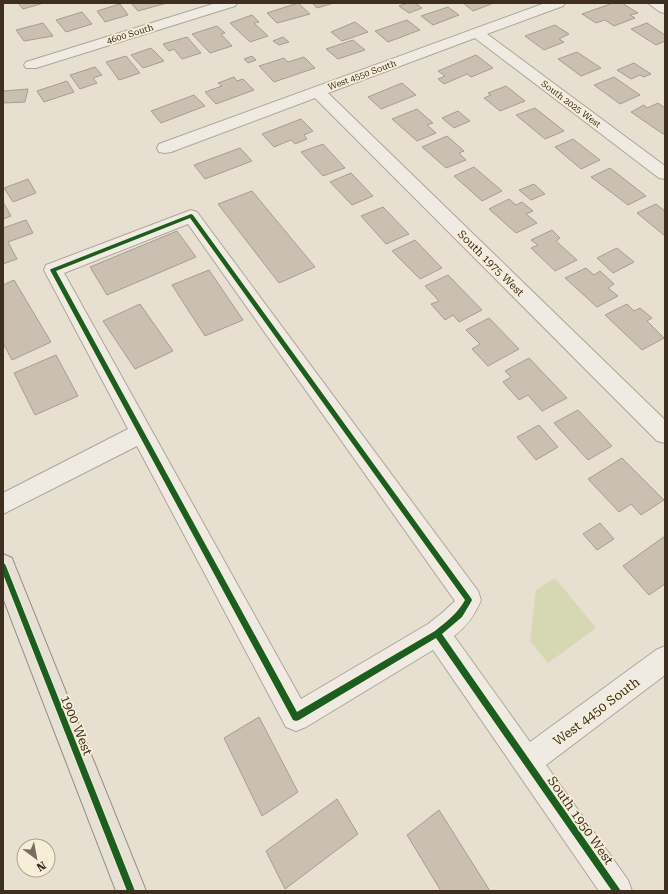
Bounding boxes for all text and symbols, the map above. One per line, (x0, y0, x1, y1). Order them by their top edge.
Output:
street label: 4600 South (105, 22, 155, 46)
street label: West 4550 South (326, 58, 398, 92)
street label: South 2025 West (539, 78, 603, 130)
street label: South 1975 West (455, 228, 526, 299)
street label: West 4450 South (550, 674, 643, 749)
street label: 1900 West (58, 693, 95, 757)
street label: South 1950 West (545, 773, 617, 867)
north arrow (16, 838, 56, 878)
text: N (34, 858, 48, 874)

